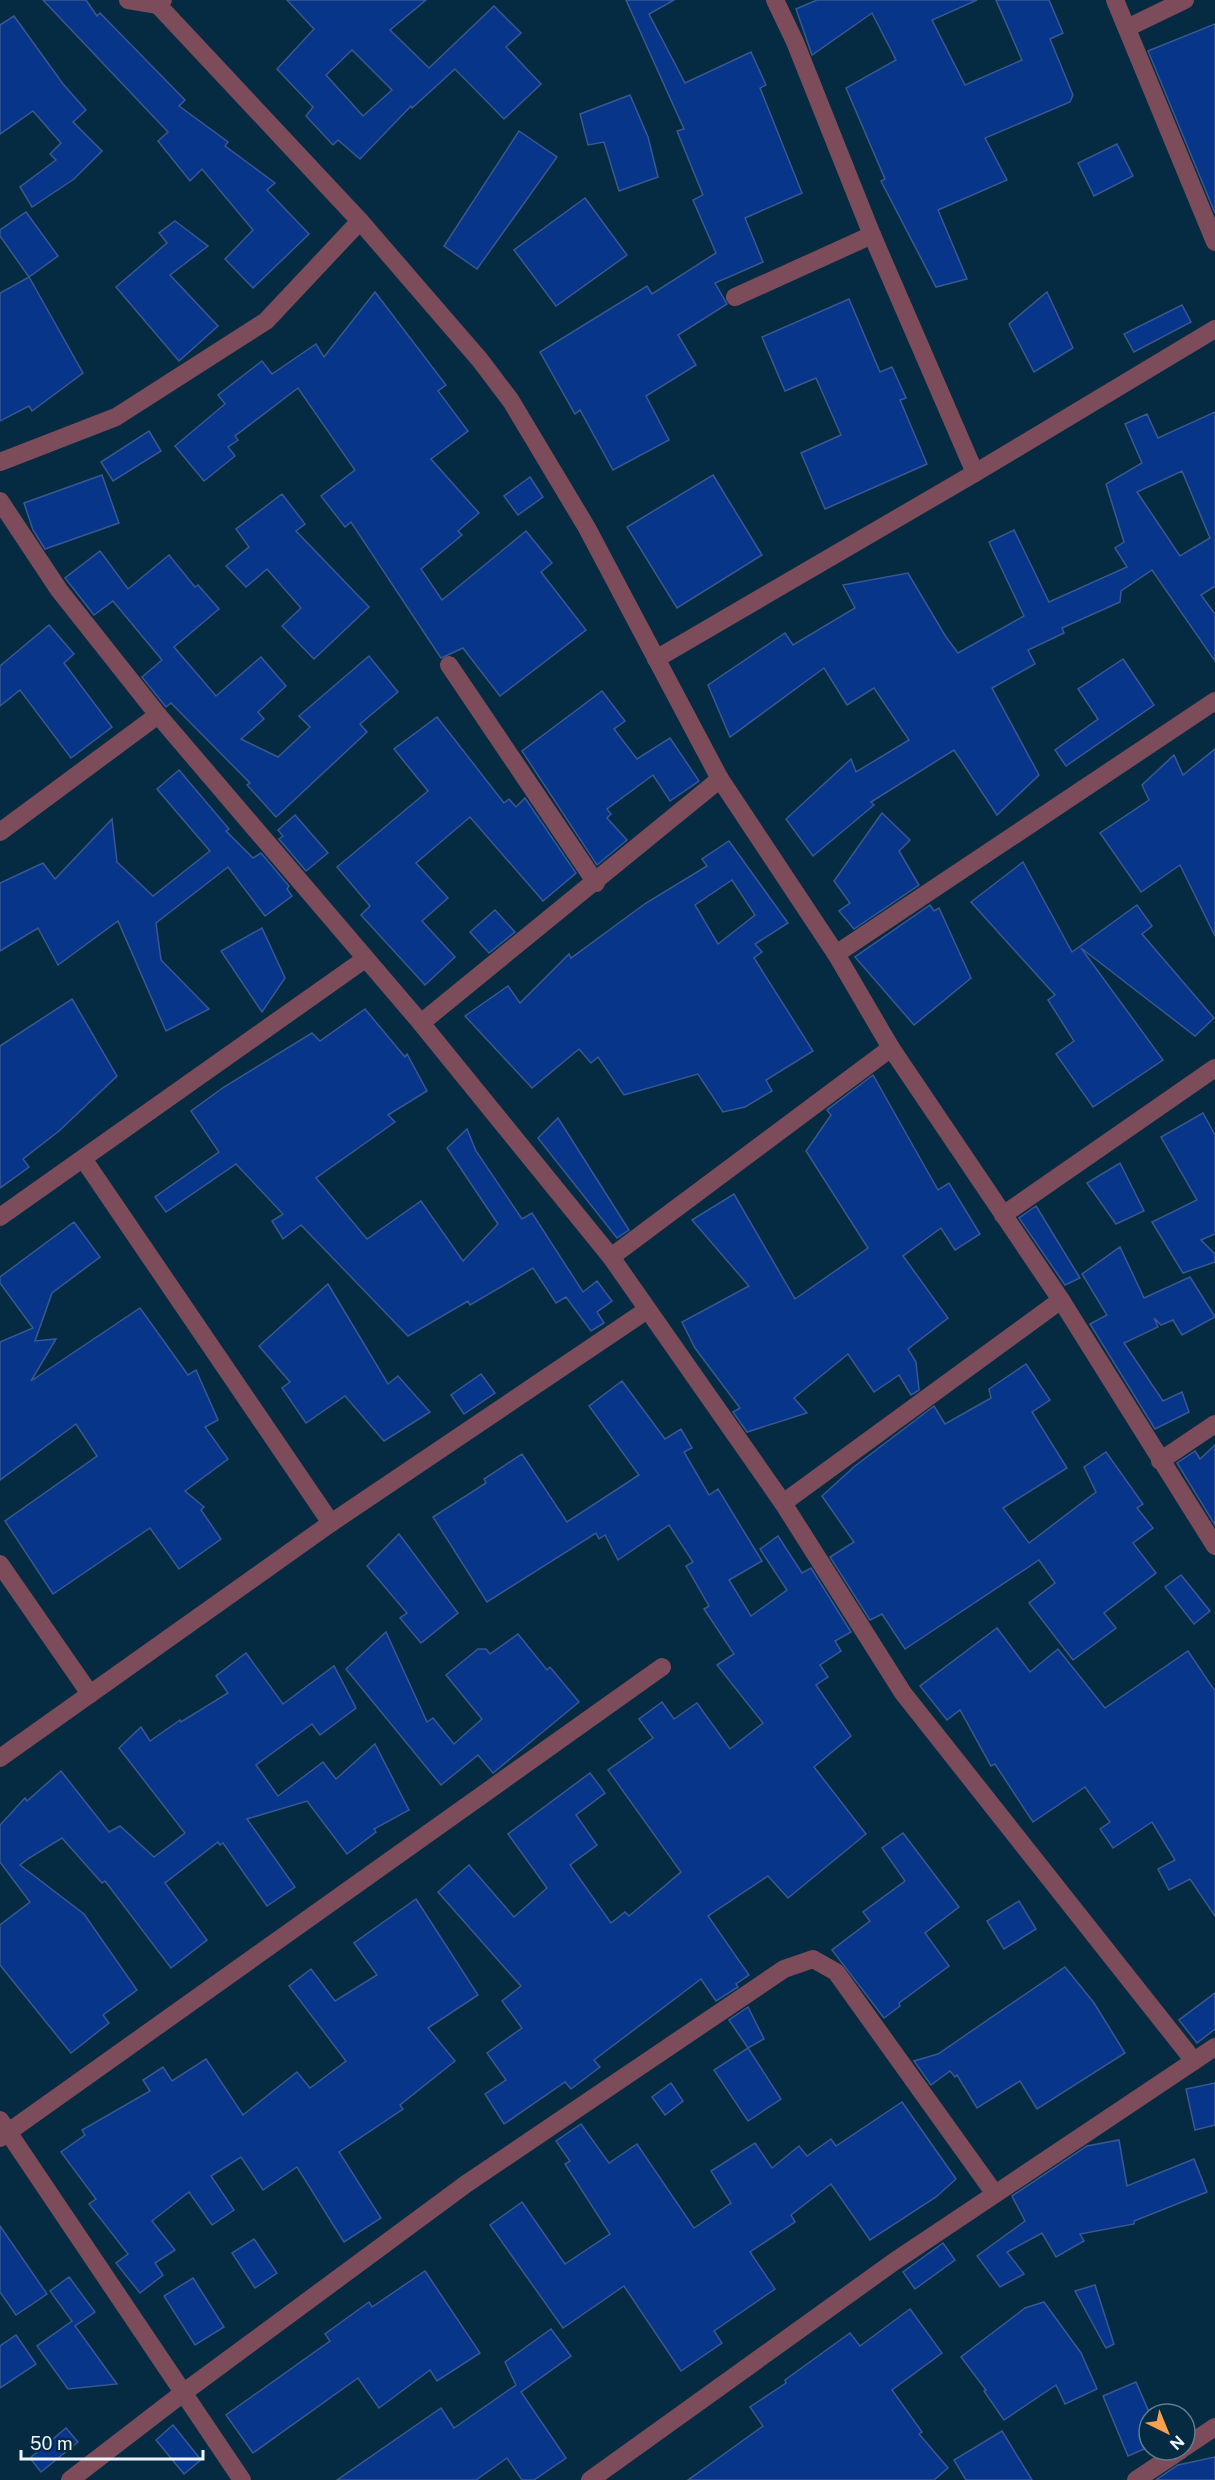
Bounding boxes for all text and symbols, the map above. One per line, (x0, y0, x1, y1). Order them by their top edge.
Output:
north arrow (1137, 2402, 1197, 2462)
scale bar (21, 2423, 202, 2461)
text: N (1166, 2431, 1188, 2454)
text: 50 m (30, 2433, 73, 2454)

